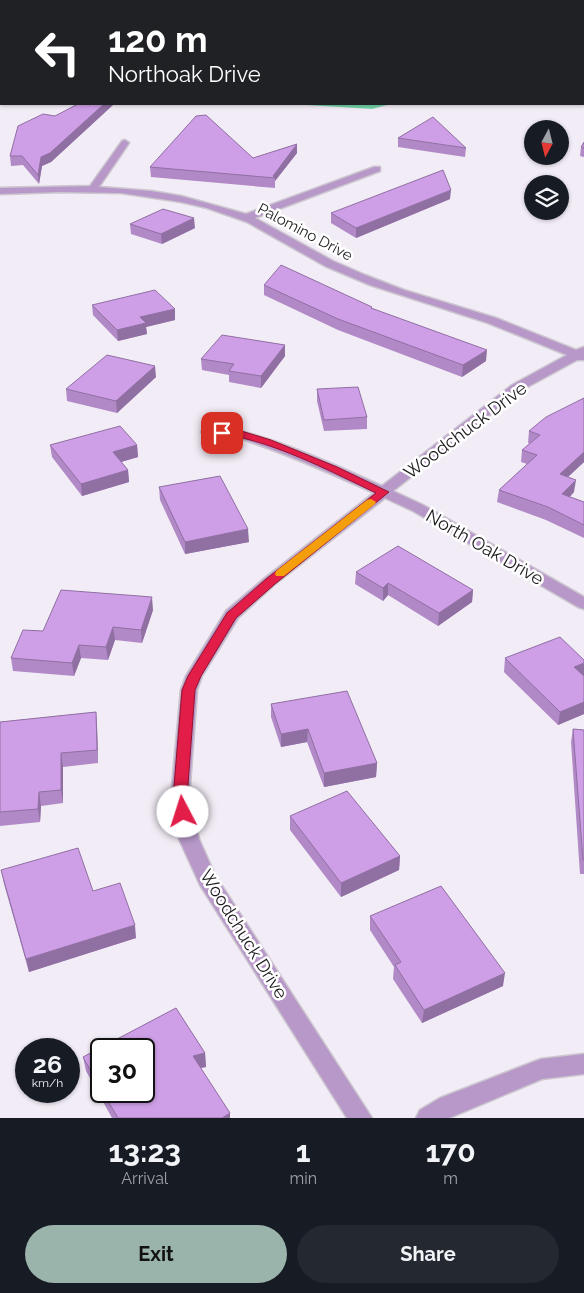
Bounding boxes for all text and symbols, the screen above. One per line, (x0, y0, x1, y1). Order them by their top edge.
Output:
text: 120 m (108, 19, 208, 60)
icon: left (25, 20, 90, 85)
text: Northoak Drive (108, 61, 261, 87)
north arrow (524, 120, 569, 165)
map controls (524, 120, 569, 220)
button: layers (524, 175, 569, 220)
street label: Palomino Drive (255, 199, 356, 265)
street label: Woodchuck Drive (399, 377, 531, 483)
pin (201, 412, 243, 454)
icon: arrive (208, 419, 236, 447)
street label: North Oak Drive (422, 505, 548, 589)
position arrow (156, 785, 208, 837)
street label: Woodchuck Drive (196, 866, 292, 1003)
speed limit sign: 30 (90, 1038, 155, 1103)
text: 26 (33, 1049, 62, 1079)
text: km/h (32, 1076, 63, 1090)
text: 13:23 (108, 1134, 181, 1169)
text: 1 (296, 1134, 311, 1169)
text: 170 (425, 1134, 476, 1169)
text: Arrival (121, 1169, 168, 1188)
text: min (290, 1169, 317, 1188)
text: m (443, 1169, 458, 1188)
button: Exit (25, 1225, 287, 1283)
button: Share (297, 1225, 559, 1283)

